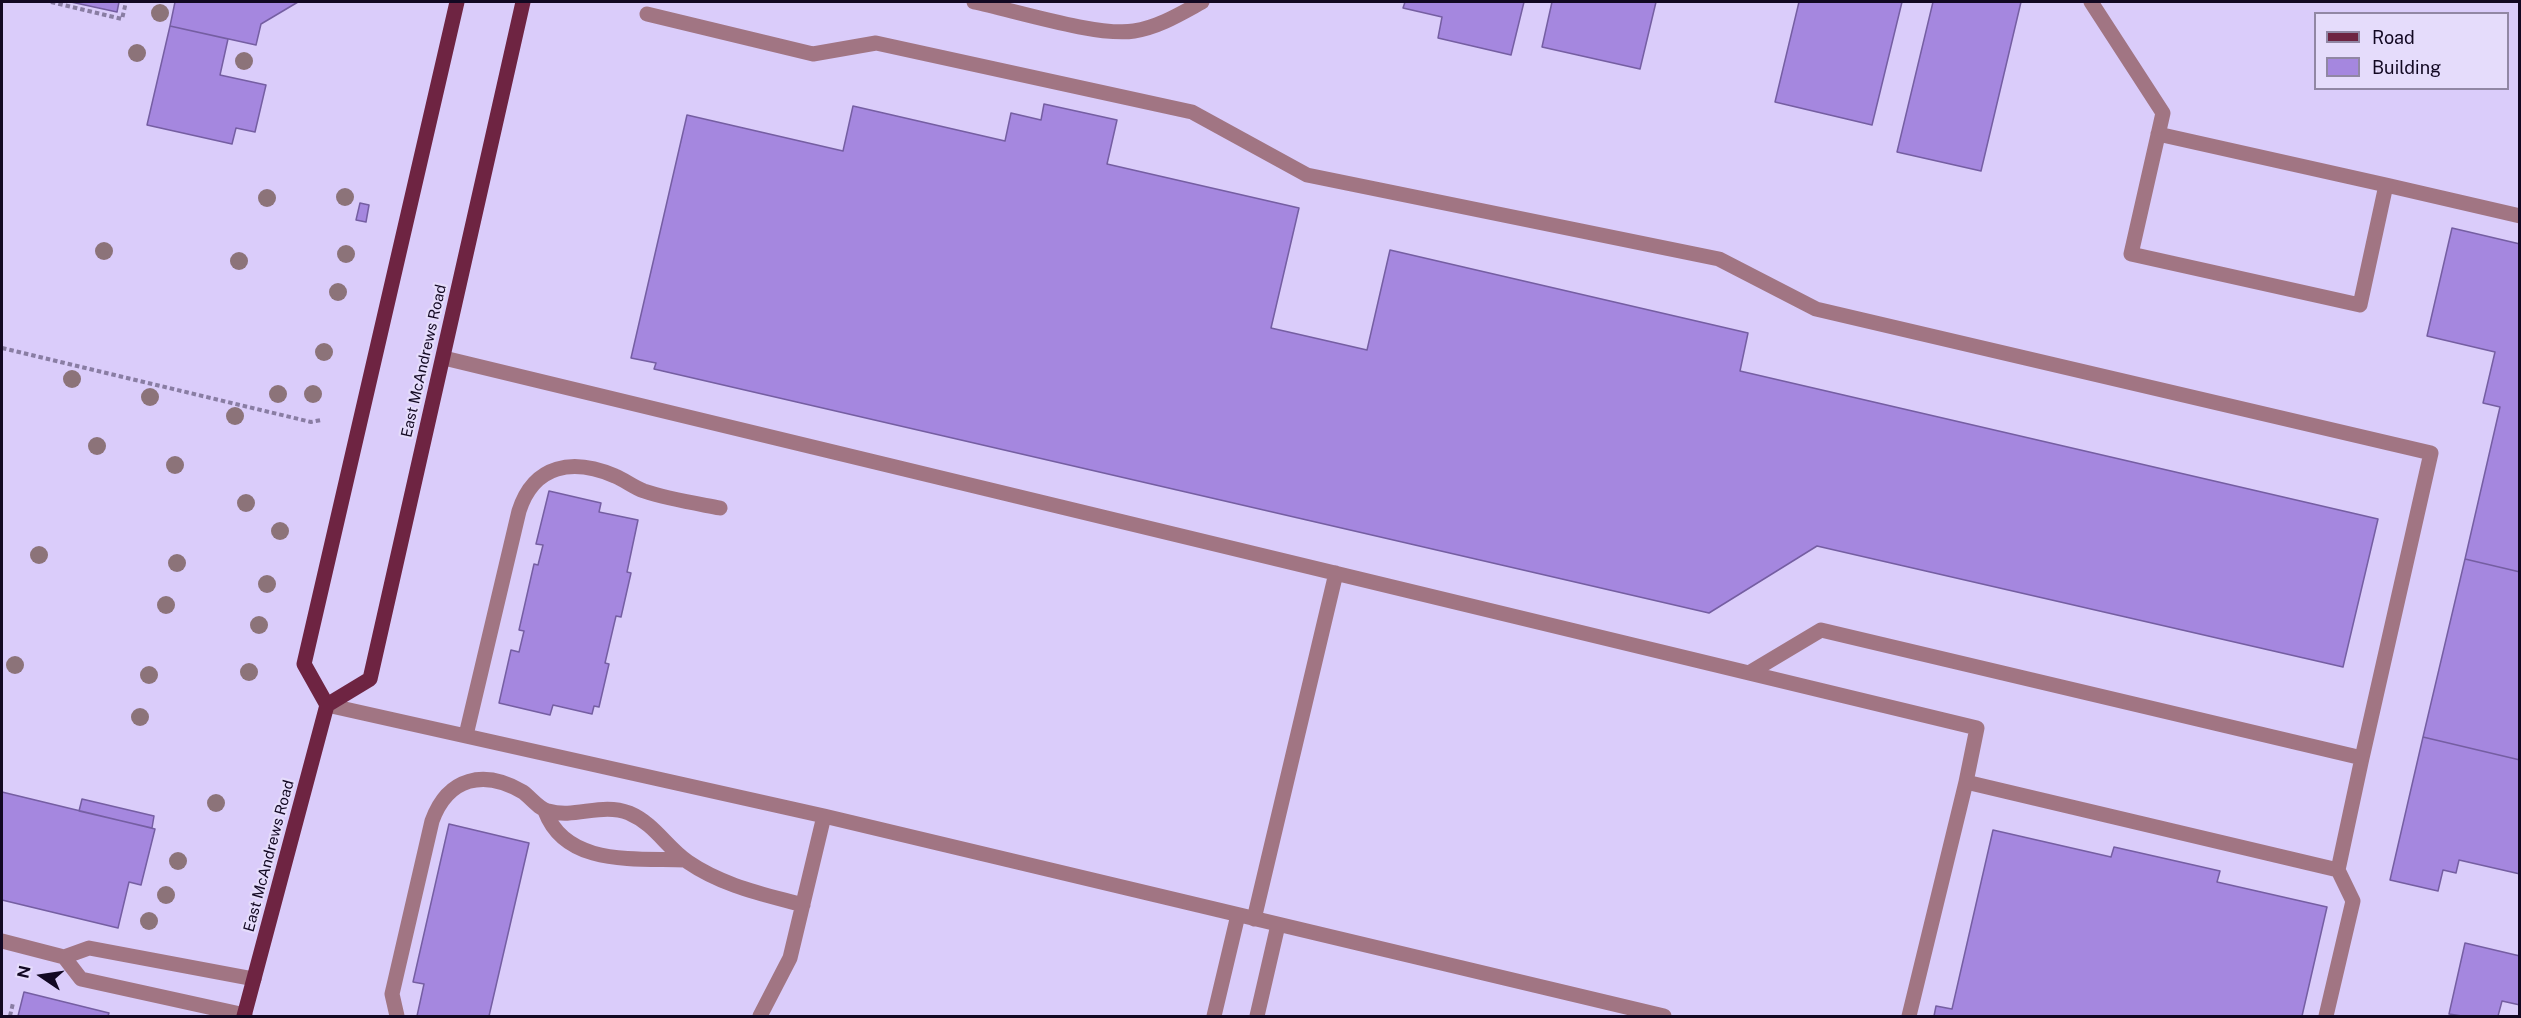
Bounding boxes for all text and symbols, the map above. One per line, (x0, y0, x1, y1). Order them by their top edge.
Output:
legend (2314, 12, 2509, 90)
text: Road (2372, 27, 2415, 48)
text: Building (2372, 57, 2441, 78)
street label: East McAndrews Road (398, 283, 450, 439)
street label: East McAndrews Road (240, 778, 298, 934)
north arrow (12, 946, 72, 1006)
text: N (13, 964, 35, 980)

